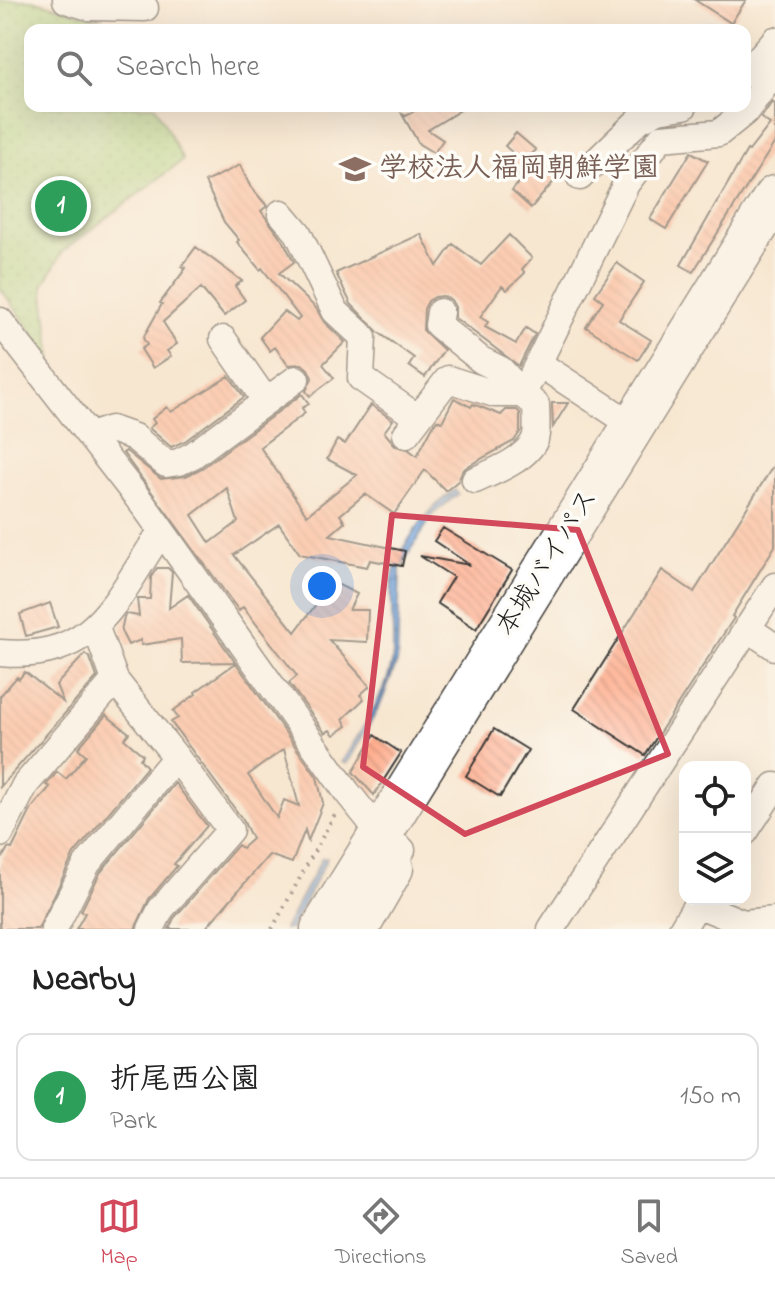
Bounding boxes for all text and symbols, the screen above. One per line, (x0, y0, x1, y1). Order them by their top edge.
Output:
search box (24, 24, 751, 112)
icon: search (52, 46, 96, 90)
text: Search here (116, 46, 260, 90)
place label: 学校法人福岡朝鮮学園 (379, 149, 659, 190)
school or university icon: 学校法人福岡朝鮮学園 (338, 152, 372, 186)
pin: 1 (35, 176, 87, 236)
street label: 本城バイパス (486, 481, 610, 645)
your location (302, 566, 342, 606)
map controls (679, 761, 751, 905)
button: locate (679, 761, 751, 833)
button: layers (679, 833, 751, 905)
text: Nearby (32, 956, 136, 1006)
text: 折尾西公園 (110, 1059, 260, 1103)
text: 1 (56, 1078, 64, 1116)
text: 150 m (680, 1078, 741, 1116)
text: Park (110, 1103, 157, 1141)
tab: Map (97, 1194, 141, 1274)
tab: Directions (335, 1194, 426, 1274)
tab: Saved (621, 1194, 678, 1274)

